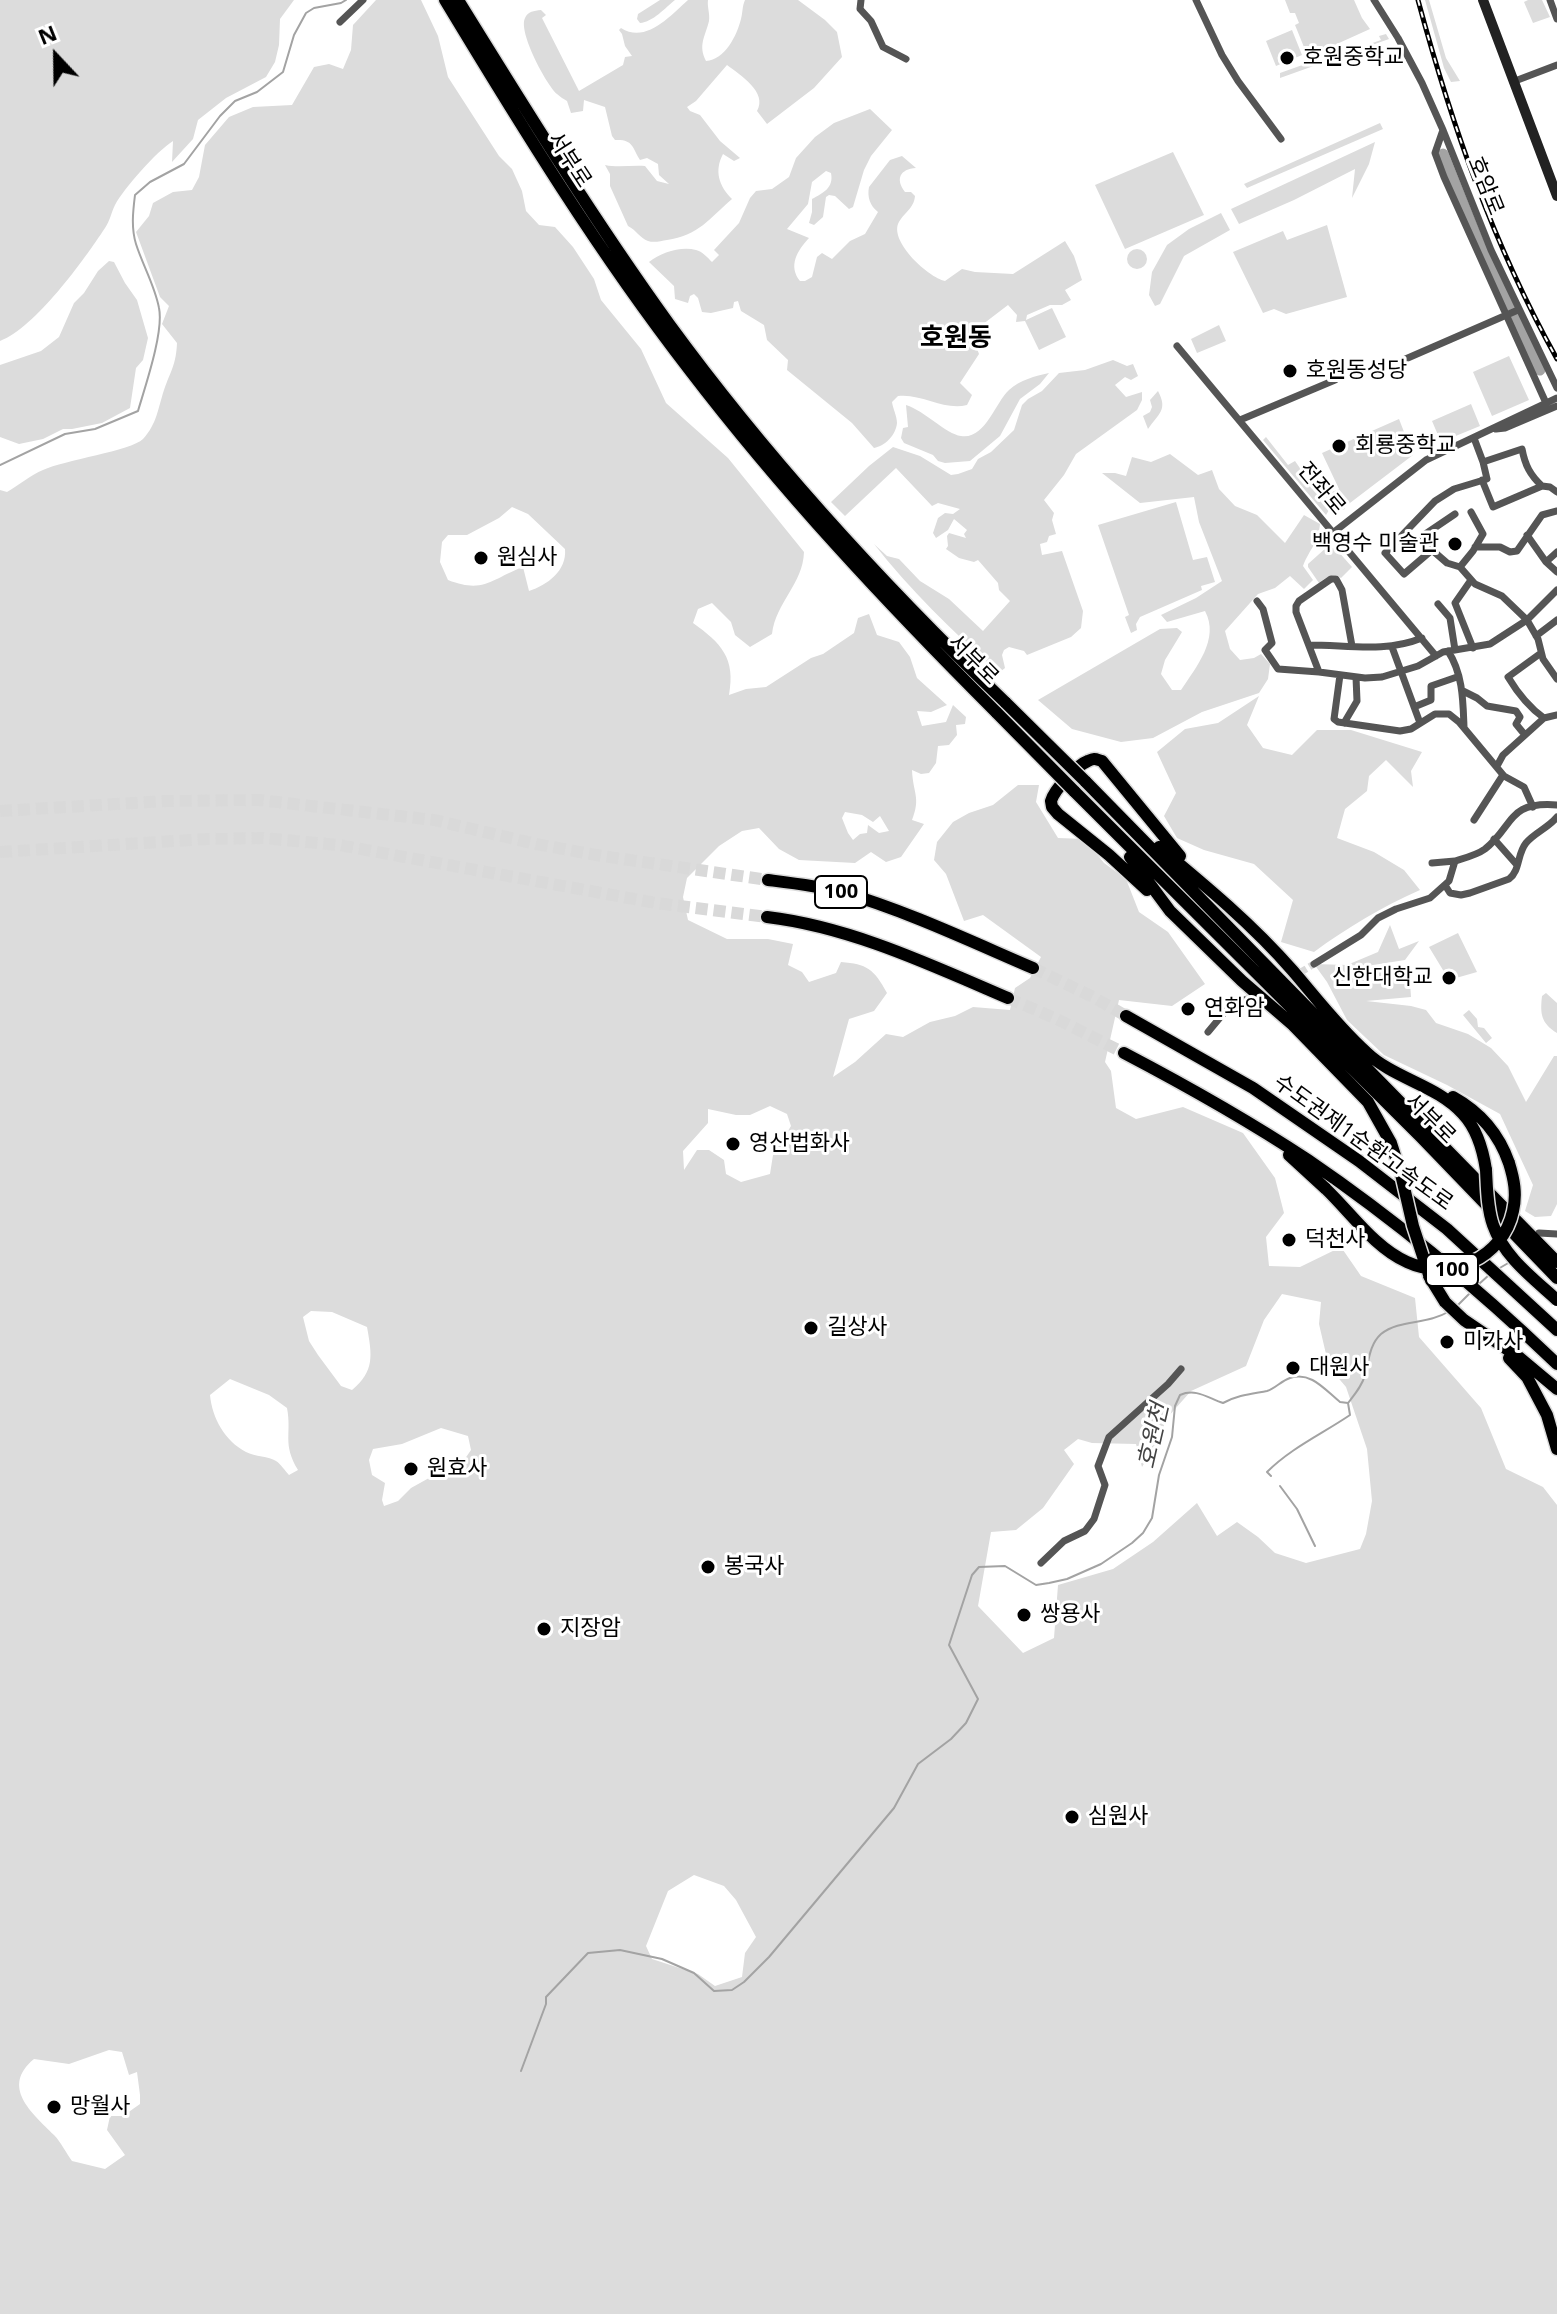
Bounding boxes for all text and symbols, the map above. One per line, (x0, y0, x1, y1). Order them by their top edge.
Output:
north arrow (16, 16, 96, 96)
text: N (33, 16, 61, 51)
place label: 호원중학교 (1303, 45, 1404, 71)
marker: 호원중학교 (1278, 49, 1296, 67)
street label: 서부로 (541, 127, 597, 193)
street label: 호암로 (1461, 153, 1509, 219)
district label: 호원동 (920, 323, 992, 355)
place label: 호원동성당 (1306, 358, 1407, 384)
marker: 호원동성당 (1281, 362, 1299, 380)
place label: 회룡중학교 (1355, 433, 1456, 459)
marker: 회룡중학교 (1330, 437, 1348, 455)
street label: 전좌로 (1291, 457, 1351, 521)
place label: 백영수 미술관 (1312, 531, 1439, 557)
marker: 백영수 미술관 (1446, 535, 1464, 553)
place label: 원심사 (497, 545, 558, 571)
marker: 원심사 (472, 549, 490, 567)
street label: 서부로 (942, 629, 1004, 691)
road number: 100 (815, 876, 867, 908)
place label: 신한대학교 (1332, 965, 1433, 991)
marker: 신한대학교 (1440, 969, 1458, 987)
place label: 연화암 (1204, 996, 1265, 1022)
marker: 연화암 (1179, 1000, 1197, 1018)
street label: 수도권제1순환고속도로 (1268, 1069, 1458, 1217)
street label: 서부로 (1399, 1088, 1461, 1150)
place label: 영산법화사 (749, 1131, 850, 1157)
marker: 영산법화사 (724, 1135, 742, 1153)
place label: 덕천사 (1305, 1227, 1366, 1253)
marker: 덕천사 (1280, 1231, 1298, 1249)
road number: 100 (1426, 1254, 1478, 1286)
place label: 길상사 (827, 1315, 888, 1341)
marker: 길상사 (802, 1319, 820, 1337)
place label: 미가사 (1463, 1329, 1524, 1355)
marker: 미가사 (1438, 1333, 1456, 1351)
place label: 대원사 (1309, 1355, 1370, 1381)
marker: 대원사 (1284, 1359, 1302, 1377)
water label: 호원천 (1133, 1400, 1175, 1472)
place label: 원효사 (427, 1456, 488, 1482)
marker: 원효사 (402, 1460, 420, 1478)
place label: 봉국사 (724, 1554, 785, 1580)
marker: 봉국사 (699, 1558, 717, 1576)
place label: 쌍용사 (1040, 1602, 1101, 1628)
marker: 쌍용사 (1015, 1606, 1033, 1624)
place label: 지장암 (560, 1616, 621, 1642)
marker: 지장암 (535, 1620, 553, 1638)
place label: 심원사 (1088, 1804, 1149, 1830)
marker: 심원사 (1063, 1808, 1081, 1826)
place label: 망월사 (70, 2094, 131, 2120)
marker: 망월사 (45, 2098, 63, 2116)

